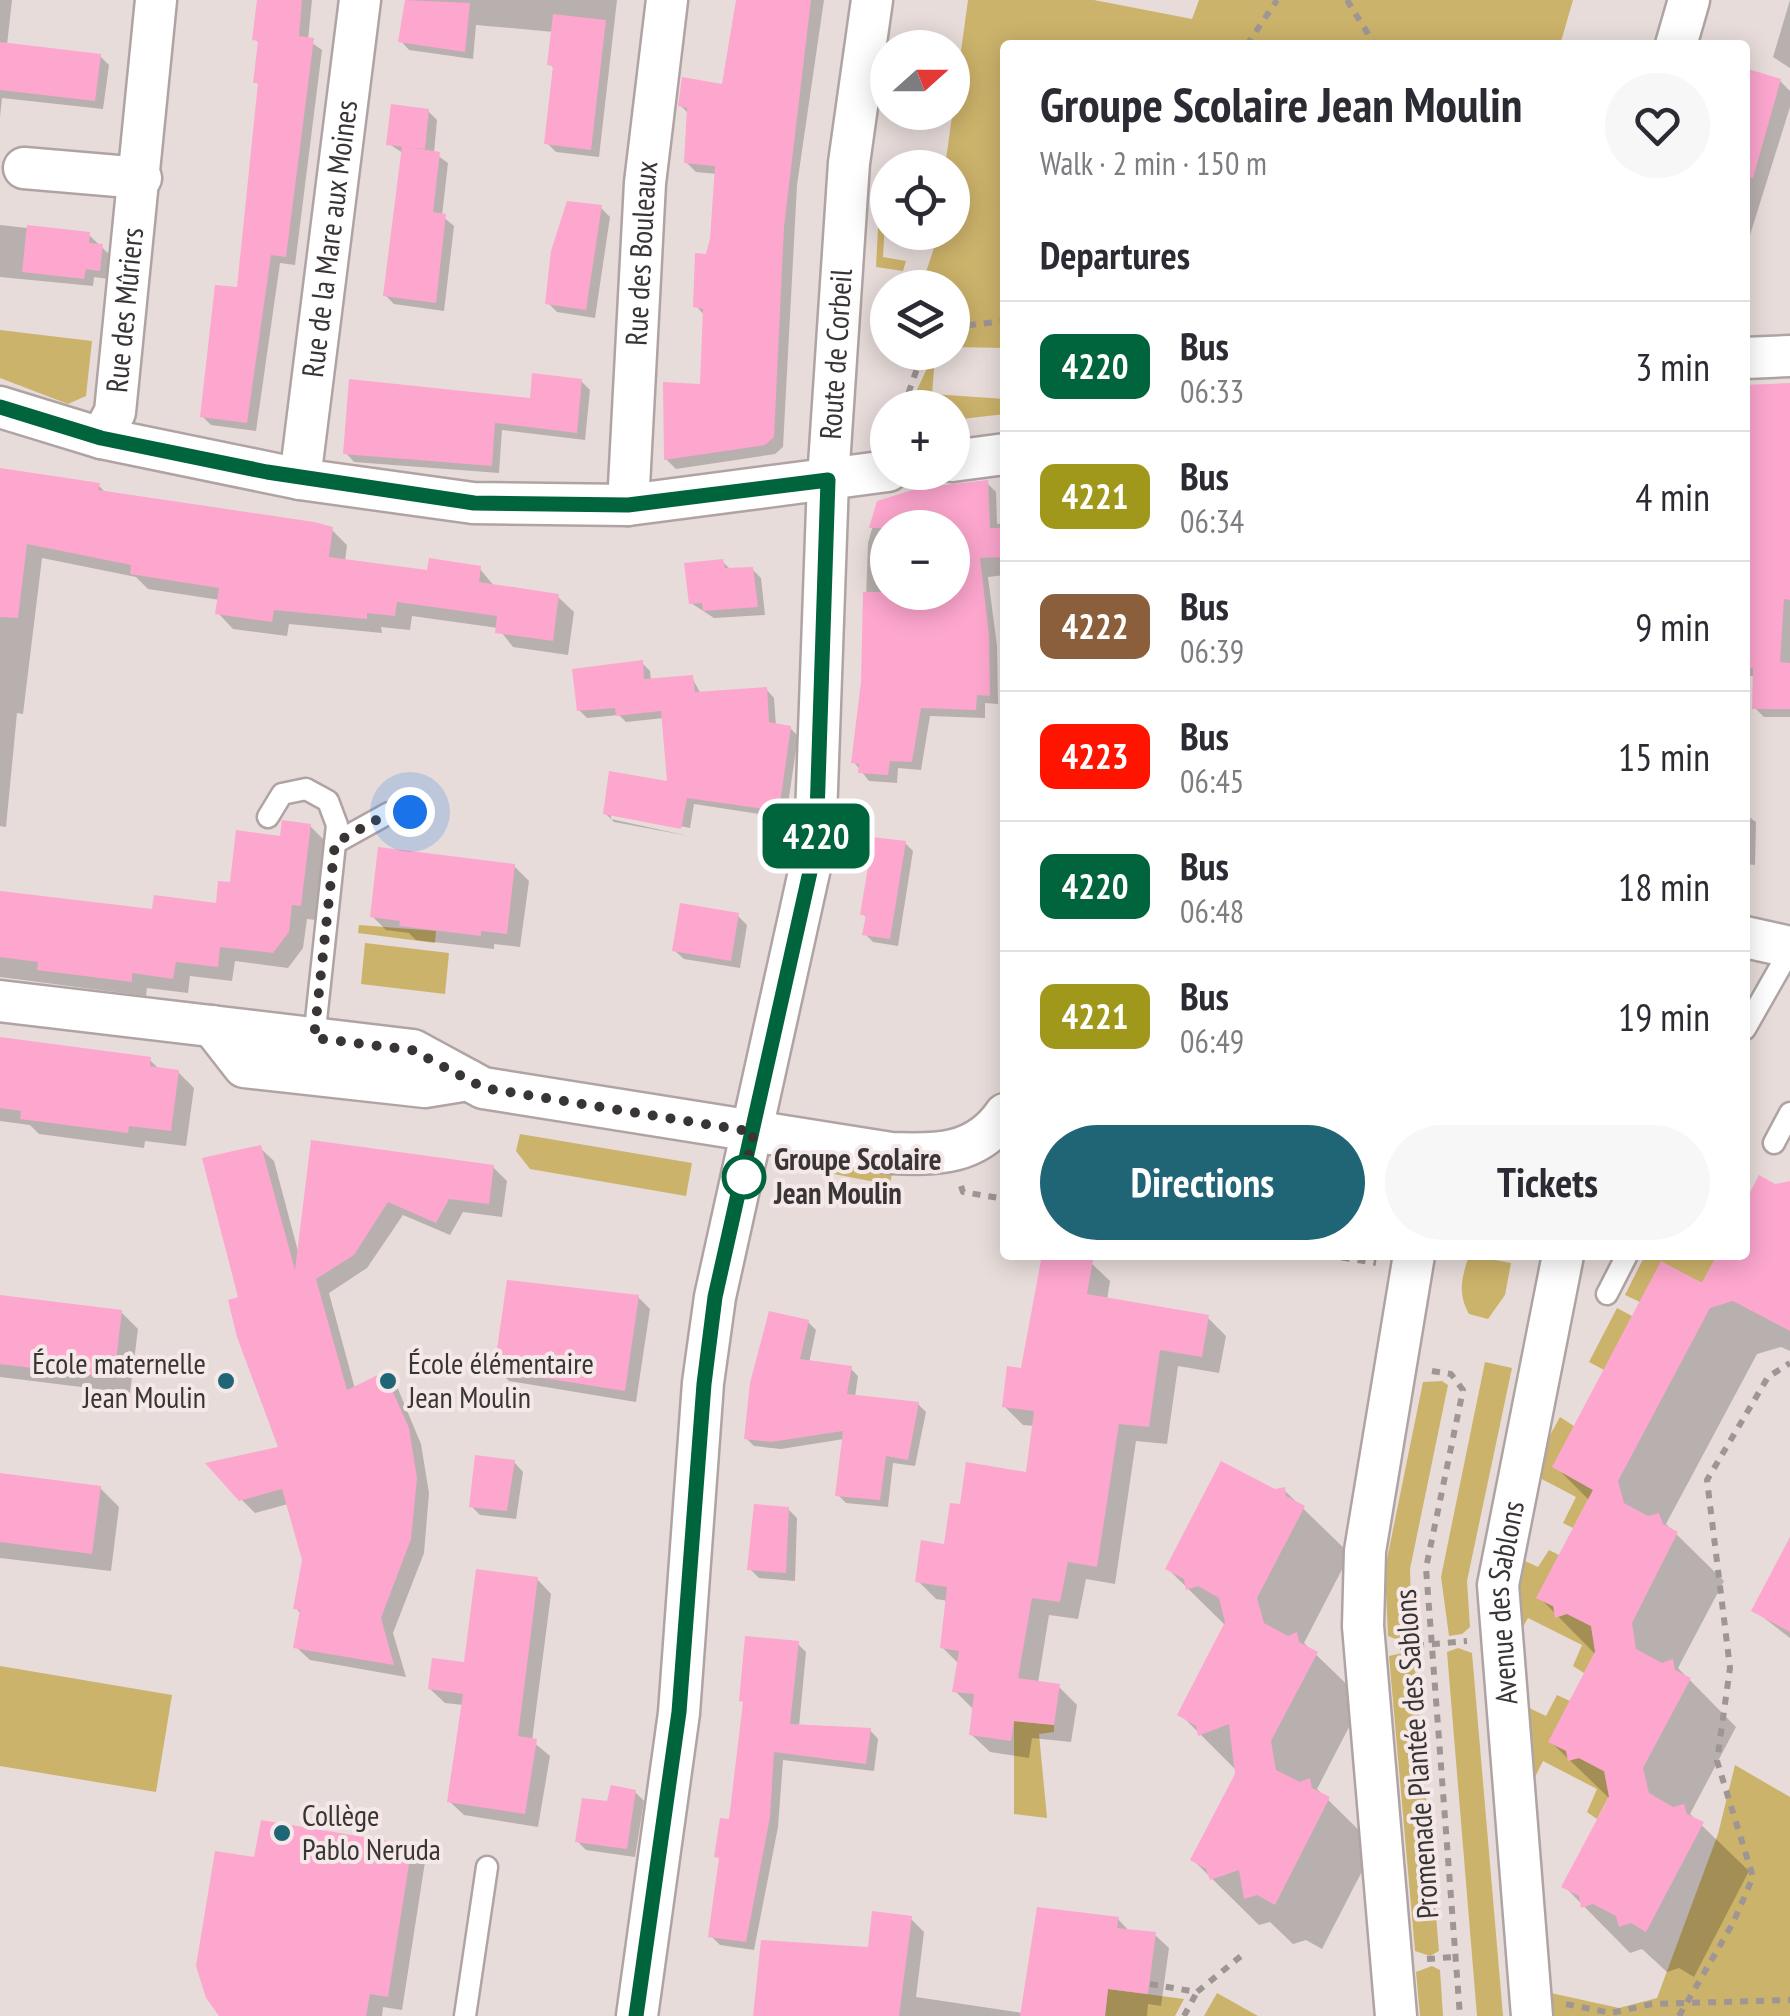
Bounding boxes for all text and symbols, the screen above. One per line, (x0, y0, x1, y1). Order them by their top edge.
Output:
north arrow (870, 30, 970, 130)
map controls (870, 30, 970, 610)
text: Groupe Scolaire Jean Moulin (1040, 73, 1522, 135)
button: heart (1605, 73, 1710, 178)
street label: Rue de la Mare aux Moines (292, 98, 365, 379)
text: Walk · 2 min · 150 m (1040, 142, 1267, 184)
button: locate (870, 150, 970, 250)
street label: Rue des Bouleaux (615, 159, 666, 347)
street label: Rue des Mûriers (96, 225, 151, 394)
text: Departures (1040, 230, 1190, 279)
street label: Route de Corbeil (810, 267, 860, 440)
button: layers (870, 270, 970, 370)
text: Bus (1180, 321, 1229, 370)
text: 3 min (1635, 342, 1710, 391)
text: 4220 (1062, 343, 1128, 389)
text: 06:33 (1180, 370, 1244, 412)
button: + (870, 390, 970, 490)
text: Bus (1180, 451, 1229, 500)
text: 4 min (1635, 472, 1710, 521)
text: 4221 (1062, 473, 1128, 519)
text: 06:34 (1180, 500, 1244, 542)
button: − (870, 510, 970, 610)
text: Bus (1180, 581, 1229, 630)
text: 9 min (1635, 602, 1710, 651)
text: 4222 (1062, 603, 1128, 649)
text: 06:39 (1180, 630, 1244, 672)
text: Bus (1180, 711, 1229, 760)
text: 15 min (1618, 732, 1710, 781)
text: 4223 (1062, 733, 1128, 779)
text: 06:45 (1180, 760, 1244, 802)
your location (385, 787, 435, 837)
line badge: 4220 (746, 804, 886, 868)
text: 4220 (783, 813, 849, 859)
text: Bus (1180, 841, 1229, 890)
text: 18 min (1618, 862, 1710, 911)
text: 4220 (1062, 863, 1128, 909)
text: 06:48 (1180, 890, 1244, 932)
text: Bus (1180, 971, 1229, 1020)
text: 19 min (1618, 992, 1710, 1041)
text: 4221 (1062, 993, 1128, 1039)
text: 06:49 (1180, 1020, 1244, 1062)
button: Directions (1040, 1125, 1365, 1240)
button: Tickets (1385, 1125, 1710, 1240)
place label: Groupe Scolaire Jean Moulin (773, 1139, 942, 1212)
marker: Groupe Scolaire Jean Moulin (723, 1156, 765, 1198)
place label: École maternelle Jean Moulin (32, 1343, 206, 1416)
place label: École élémentaire Jean Moulin (407, 1343, 594, 1416)
marker: École maternelle Jean Moulin (215, 1370, 237, 1392)
marker: École élémentaire Jean Moulin (377, 1370, 399, 1392)
street label: Avenue des Sablons (1477, 1497, 1532, 1706)
street label: Promenade Plantée des Sablons (1385, 1588, 1446, 1920)
place label: Collège Pablo Neruda (302, 1795, 441, 1868)
marker: Collège Pablo Neruda (271, 1822, 293, 1844)

